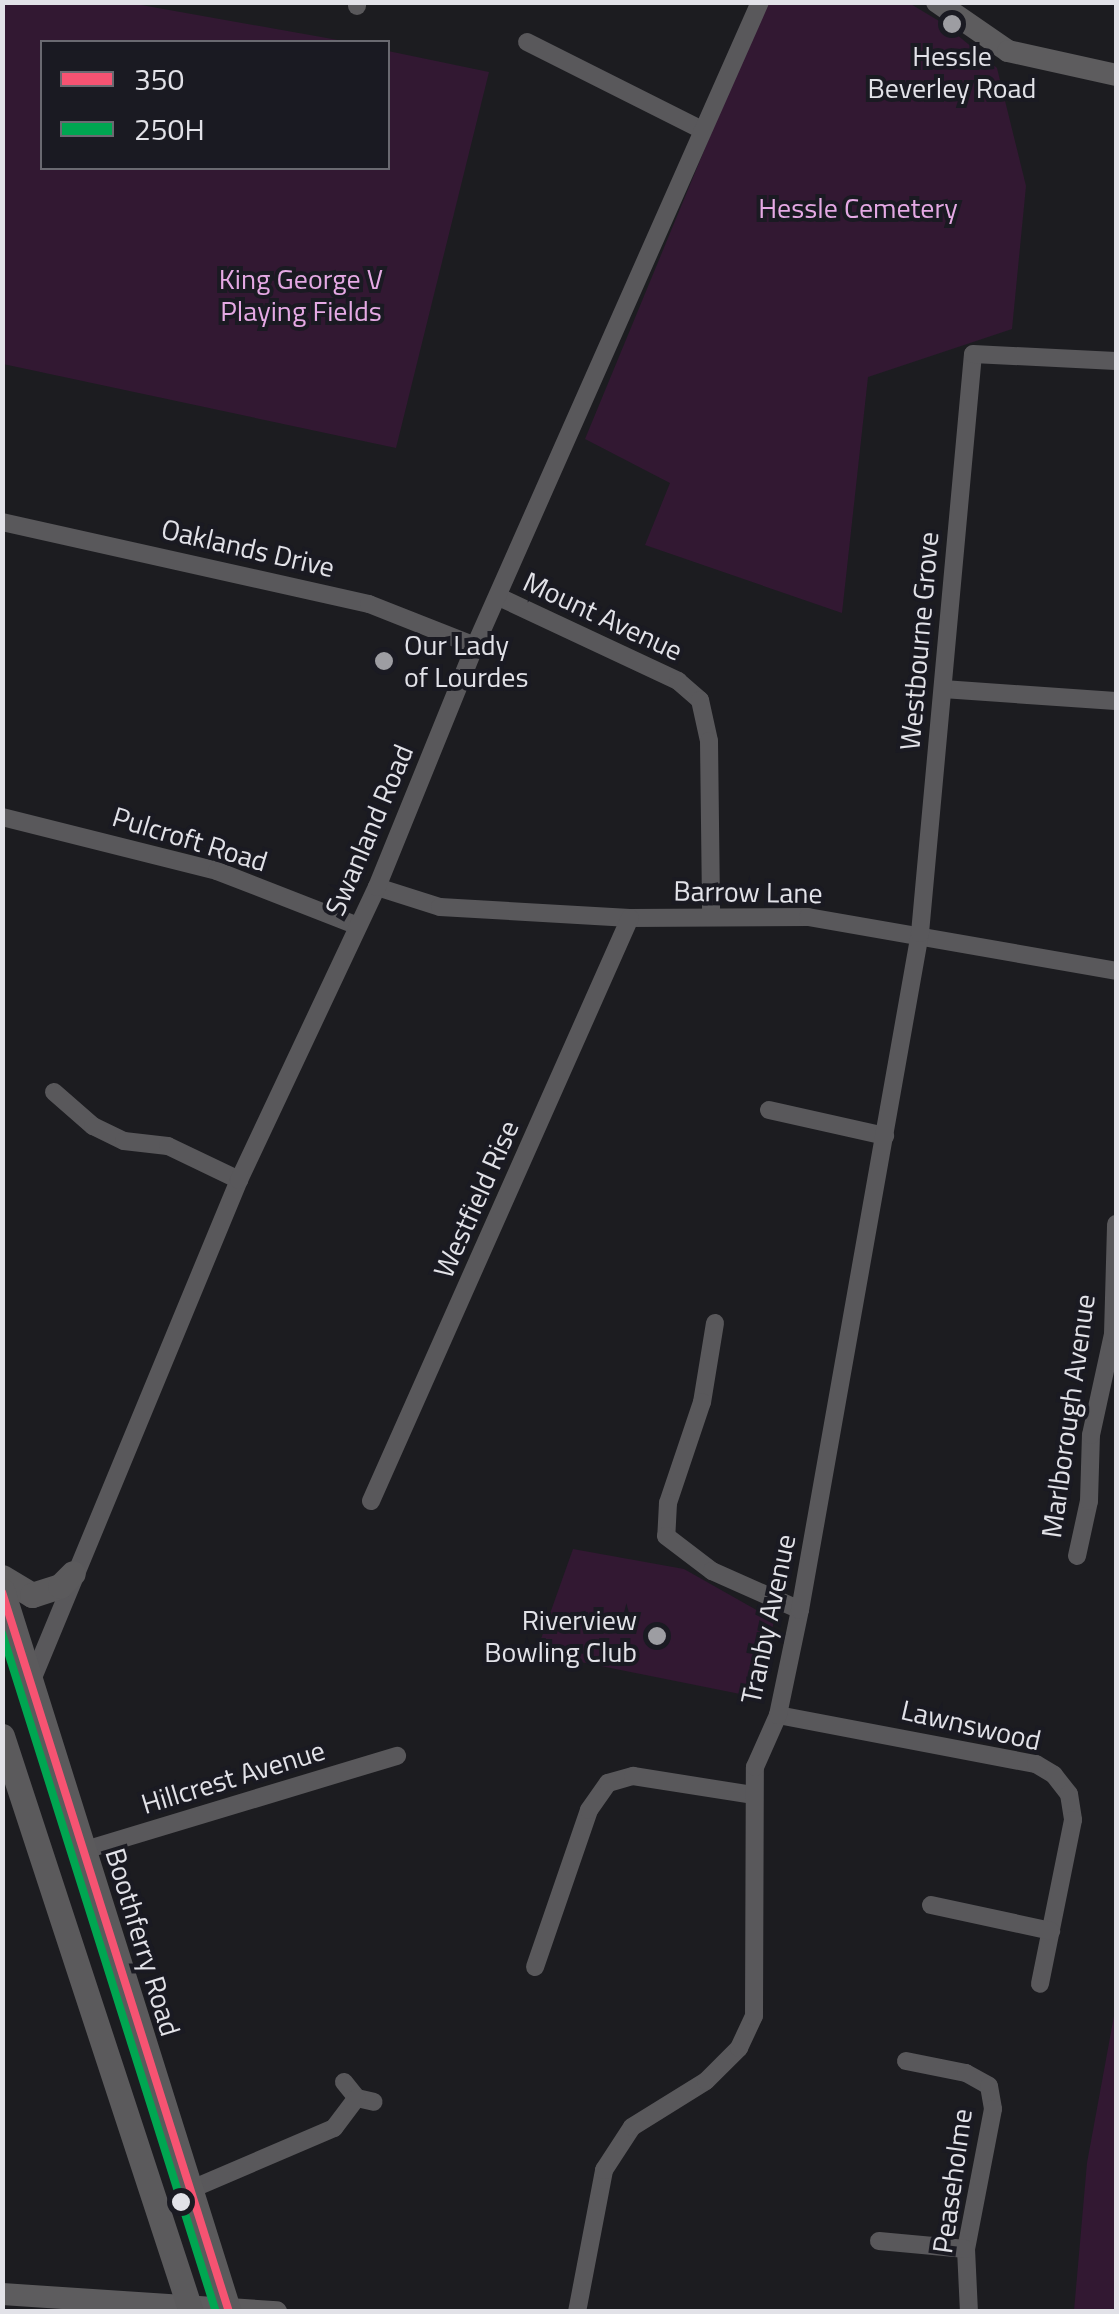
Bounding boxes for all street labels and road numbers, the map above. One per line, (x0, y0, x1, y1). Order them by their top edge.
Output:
street label: Oaklands Drive (158, 512, 338, 584)
street label: Westbourne Grove (893, 530, 945, 752)
street label: Mount Avenue (518, 565, 688, 667)
street label: Swanland Road (318, 740, 420, 920)
street label: Pulcroft Road (108, 800, 272, 878)
street label: Barrow Lane (673, 874, 823, 910)
street label: Westfield Rise (426, 1115, 526, 1283)
street label: Marlborough Avenue (1034, 1292, 1102, 1540)
street label: Tranby Avenue (734, 1531, 802, 1707)
street label: Lawnswood (898, 1693, 1044, 1757)
street label: Hillcrest Avenue (137, 1733, 329, 1821)
street label: Boothferry Road (99, 1844, 187, 2040)
street label: Peaseholme (925, 2107, 979, 2255)

